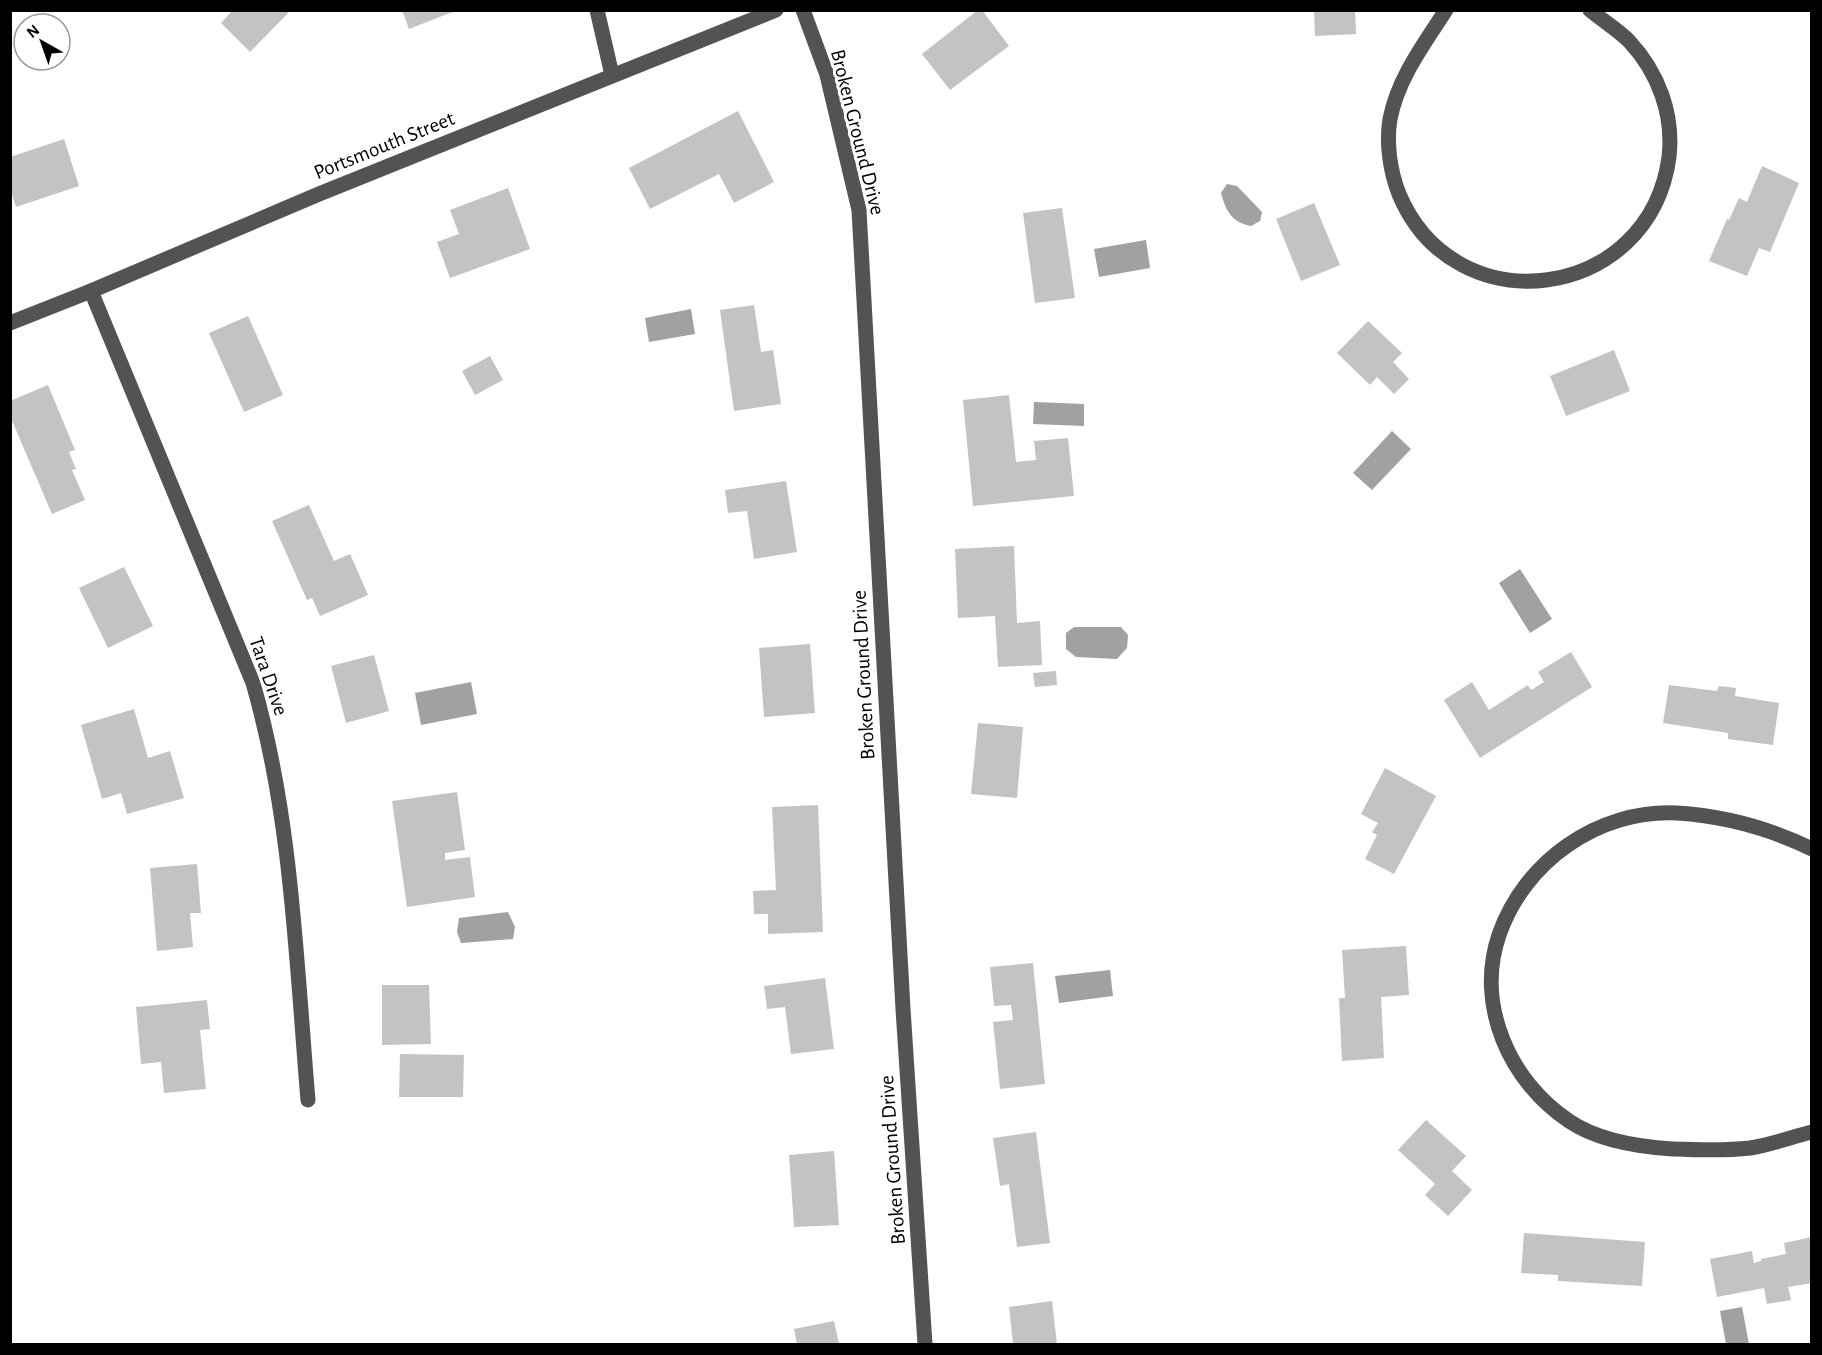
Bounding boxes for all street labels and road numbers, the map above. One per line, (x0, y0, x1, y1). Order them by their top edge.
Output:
street label: Broken Ground Drive (827, 47, 888, 217)
street label: Portsmouth Street (311, 108, 458, 183)
street label: Broken Ground Drive (849, 590, 878, 760)
street label: Tara Drive (245, 634, 292, 718)
street label: Broken Ground Drive (876, 1074, 909, 1245)

